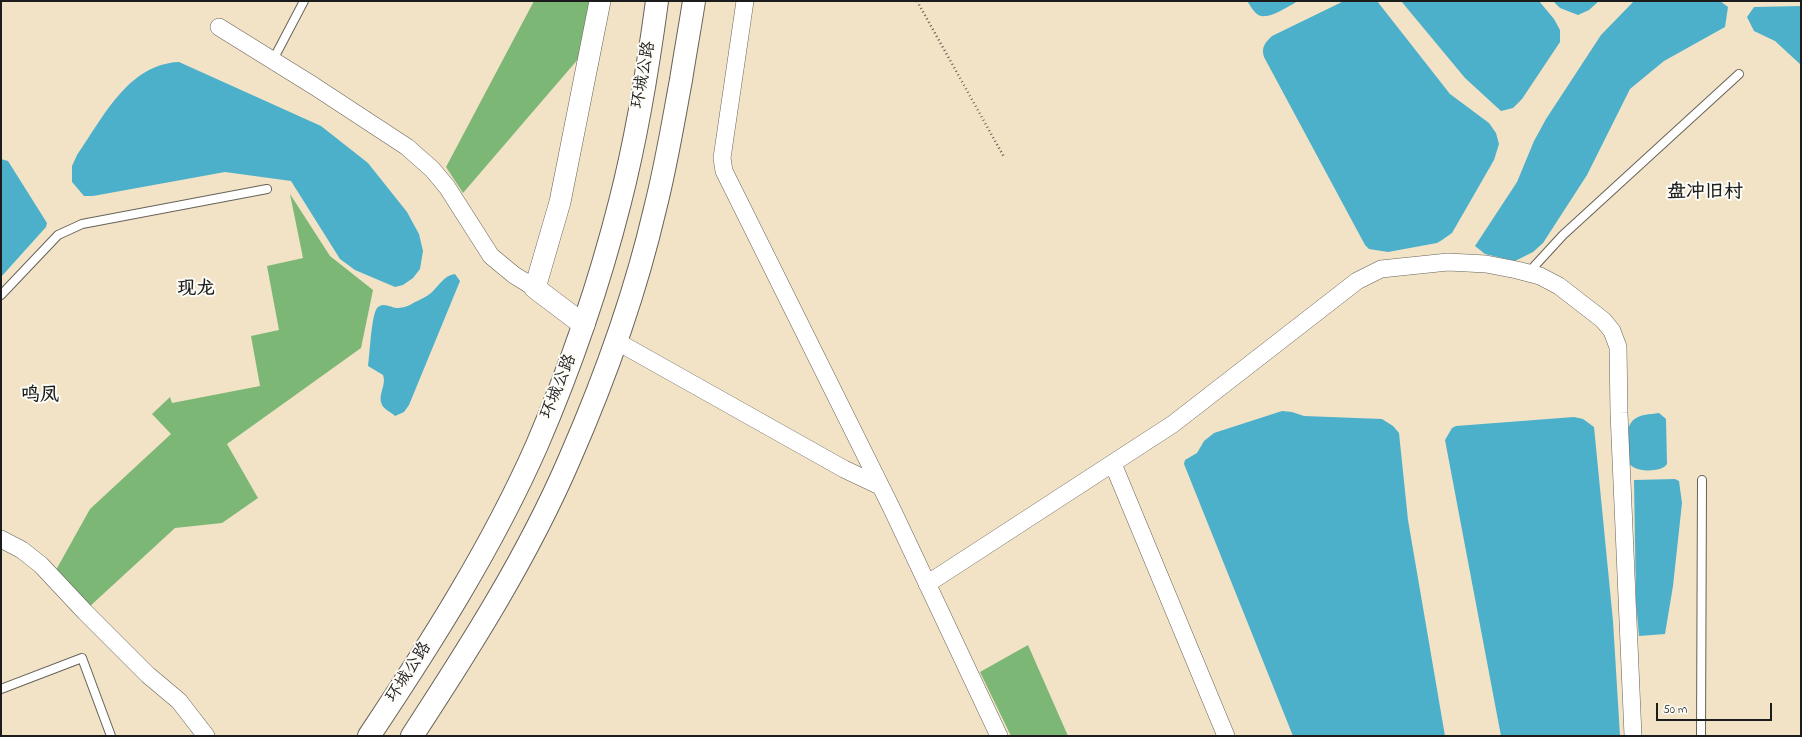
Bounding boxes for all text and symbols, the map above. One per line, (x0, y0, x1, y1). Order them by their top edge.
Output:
street label: 环城公路 (629, 40, 661, 110)
district label: 盘冲旧村 (1667, 183, 1743, 205)
district label: 现龙 (177, 280, 215, 302)
street label: 环城公路 (538, 352, 582, 422)
district label: 鸣凤 (21, 386, 59, 408)
street label: 环城公路 (383, 639, 437, 707)
scale bar (1658, 695, 1774, 721)
text: 50 m (1663, 701, 1687, 719)

